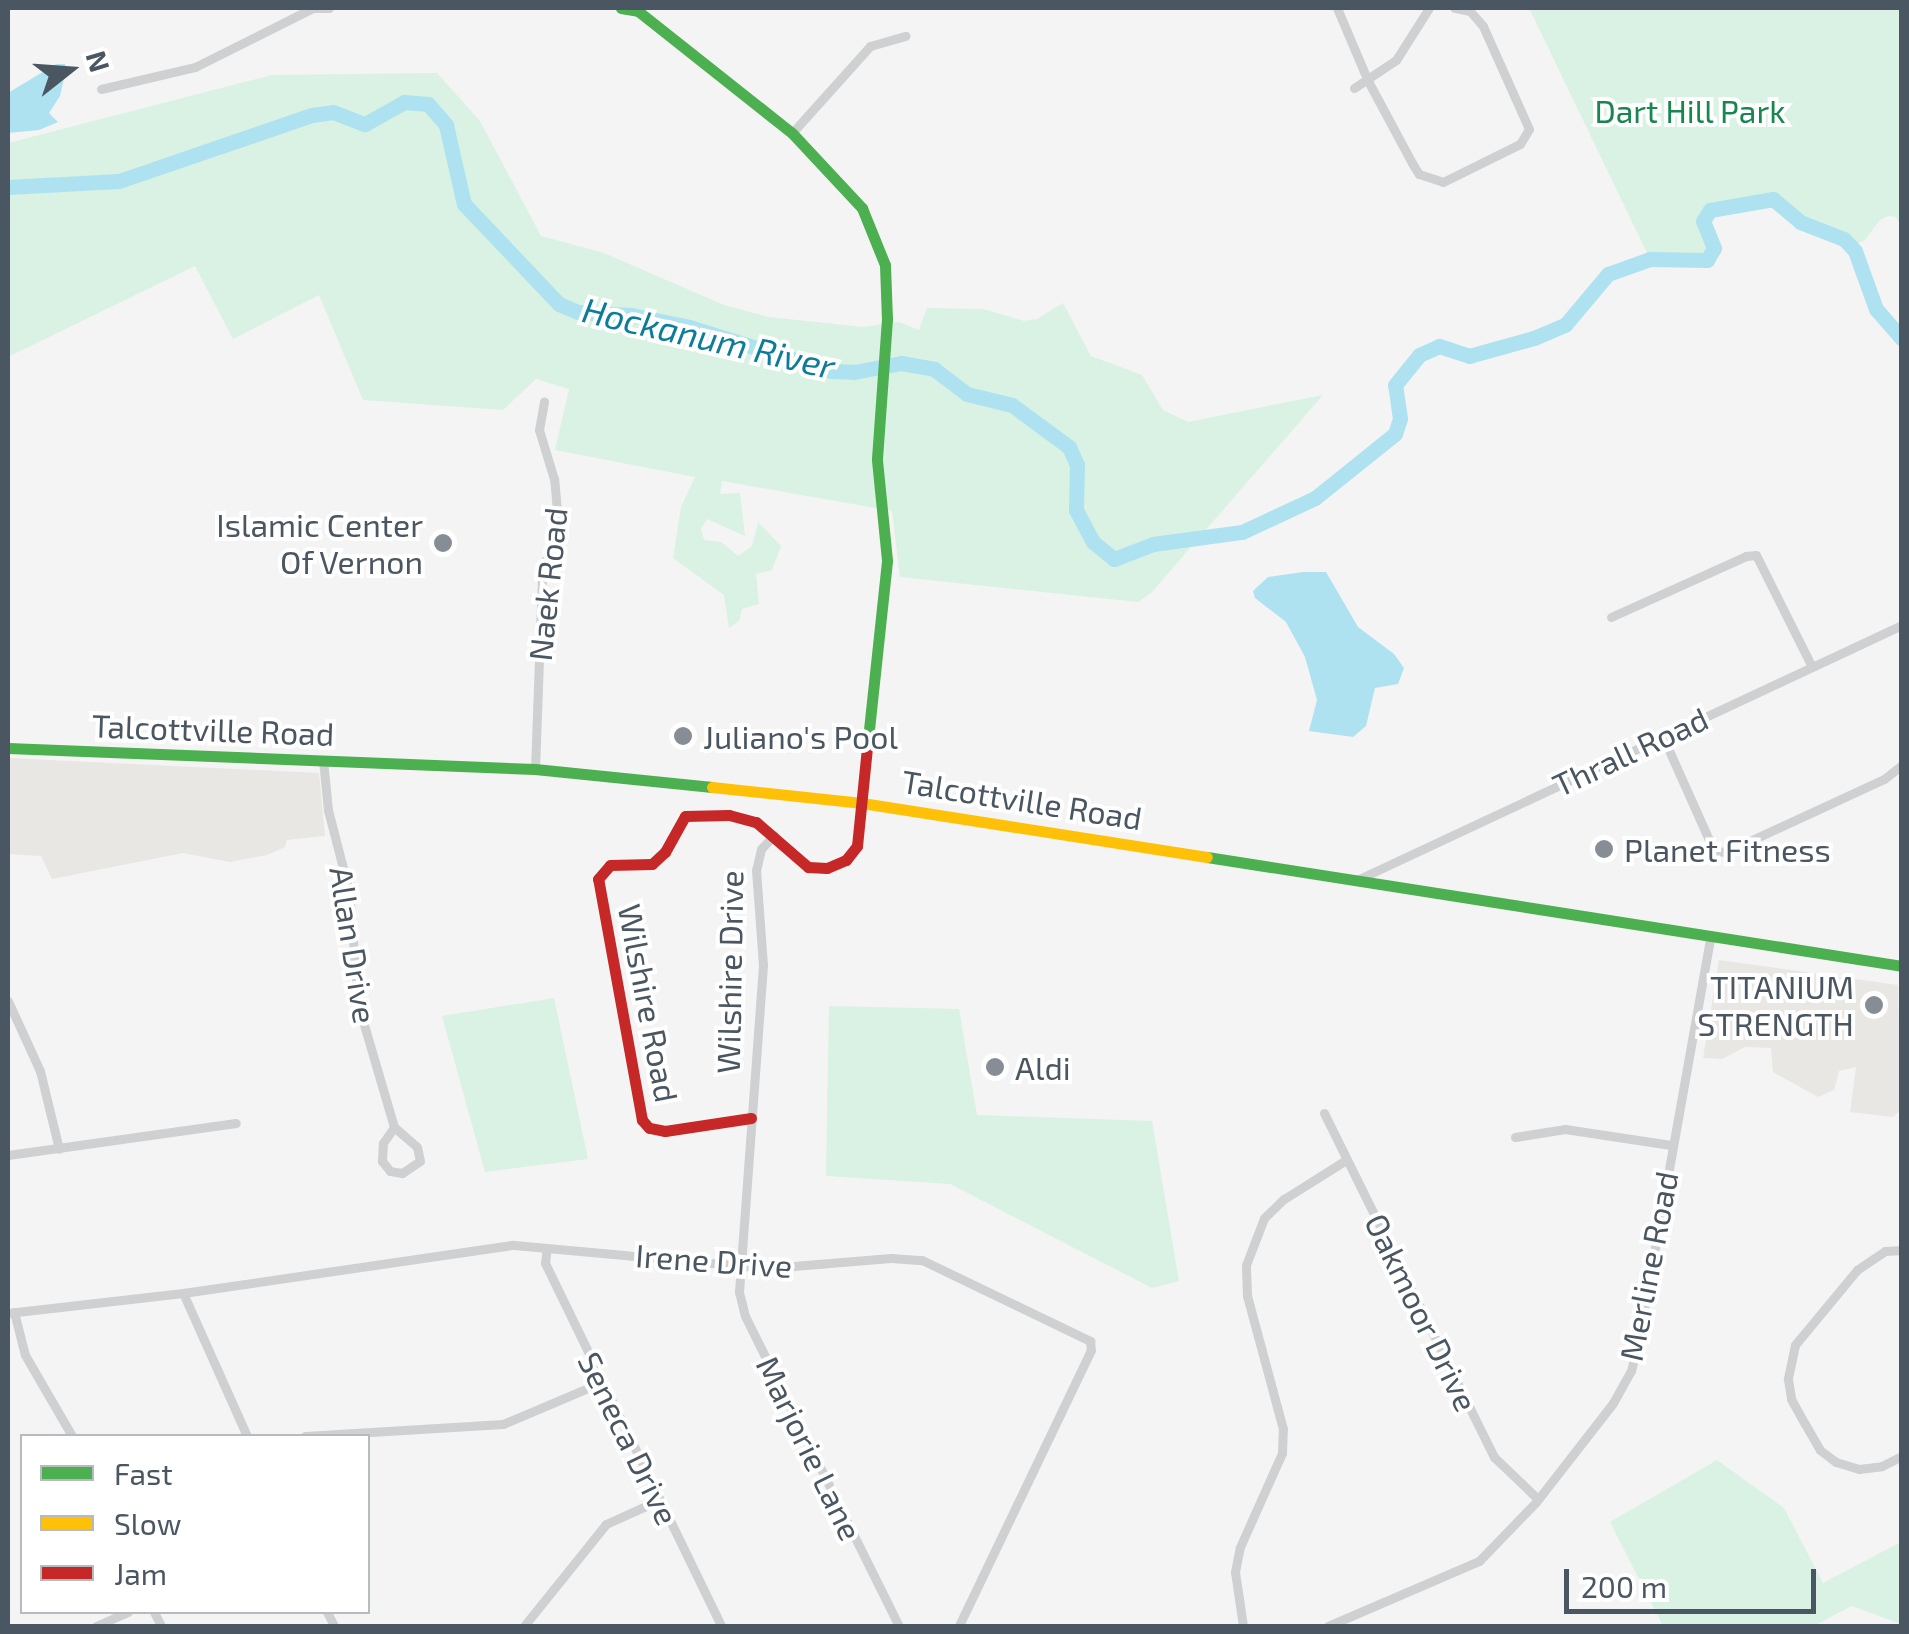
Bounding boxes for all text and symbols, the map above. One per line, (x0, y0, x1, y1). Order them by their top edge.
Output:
north arrow (20, 20, 120, 120)
text: N (79, 47, 118, 76)
park label: Dart Hill Park (1594, 91, 1786, 129)
water label: Hockanum River (579, 288, 839, 386)
street label: Naek Road (520, 505, 574, 663)
place label: Islamic Center Of Vernon (216, 506, 423, 581)
marker: Islamic Center Of Vernon (432, 532, 454, 554)
street label: Thrall Road (1546, 698, 1714, 804)
street label: Talcottville Road (91, 706, 335, 752)
place label: Juliano's Pool (703, 717, 898, 755)
marker: Juliano's Pool (672, 725, 694, 747)
street label: Talcottville Road (899, 761, 1145, 837)
place label: Planet Fitness (1624, 830, 1831, 868)
marker: Planet Fitness (1593, 838, 1615, 860)
street label: Allan Drive (323, 864, 385, 1026)
street label: Wilshire Drive (708, 870, 750, 1074)
street label: Wilshire Road (611, 901, 687, 1105)
place label: TITANIUM STRENGTH (1697, 968, 1854, 1043)
marker: TITANIUM STRENGTH (1863, 994, 1885, 1016)
place label: Aldi (1015, 1048, 1071, 1086)
marker: Aldi (984, 1056, 1006, 1078)
street label: Merline Road (1611, 1168, 1685, 1364)
street label: Oakmoor Drive (1357, 1207, 1487, 1417)
street label: Irene Drive (634, 1235, 794, 1285)
street label: Seneca Drive (571, 1345, 687, 1531)
street label: Marjorie Lane (749, 1350, 871, 1546)
legend (20, 1434, 370, 1614)
text: Fast (114, 1455, 173, 1491)
text: Slow (114, 1505, 181, 1541)
scale bar (1569, 1549, 1822, 1611)
text: Jam (114, 1555, 167, 1591)
text: 200 m (1581, 1568, 1667, 1604)

